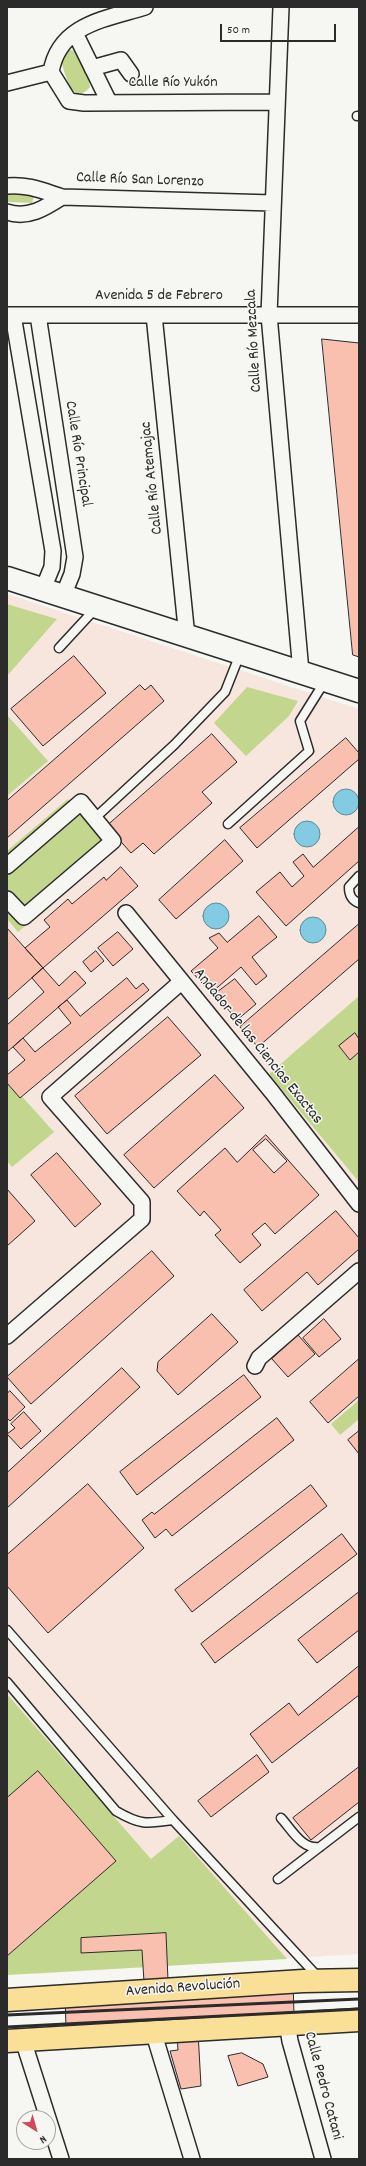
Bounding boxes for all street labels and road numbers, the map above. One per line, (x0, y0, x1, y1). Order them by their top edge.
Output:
street label: Calle Río Yukón (128, 74, 218, 94)
street label: Calle Río San Lorenzo (76, 169, 204, 193)
street label: Avenida 5 de Febrero (95, 287, 223, 307)
street label: Calle Río Mezcala (243, 289, 267, 393)
street label: Calle Río Principal (59, 400, 95, 508)
street label: Calle Río Atemajac (138, 421, 168, 535)
street label: Andador de las Ciencias Exactas (188, 965, 326, 1129)
street label: Avenida Revolución (125, 1975, 241, 2003)
street label: Calle Pedro Catani (298, 2030, 346, 2142)

